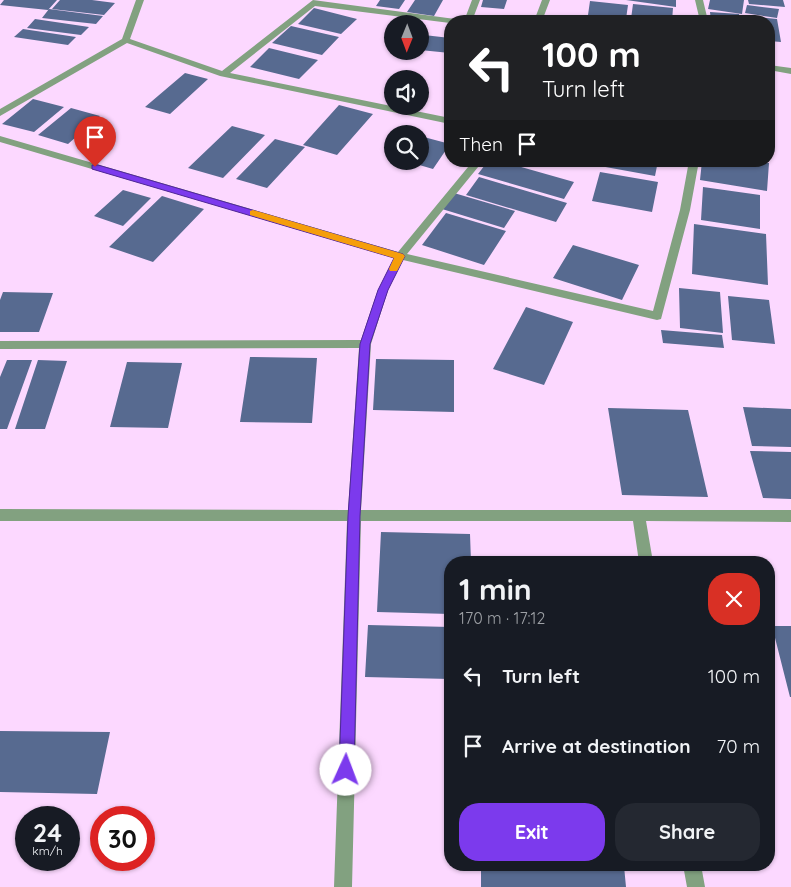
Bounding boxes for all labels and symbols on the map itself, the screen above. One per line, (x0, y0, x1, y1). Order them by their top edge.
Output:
north arrow (384, 15, 429, 60)
pin (74, 116, 116, 167)
position arrow (319, 743, 371, 795)
speed limit sign: 30 (90, 806, 155, 871)

